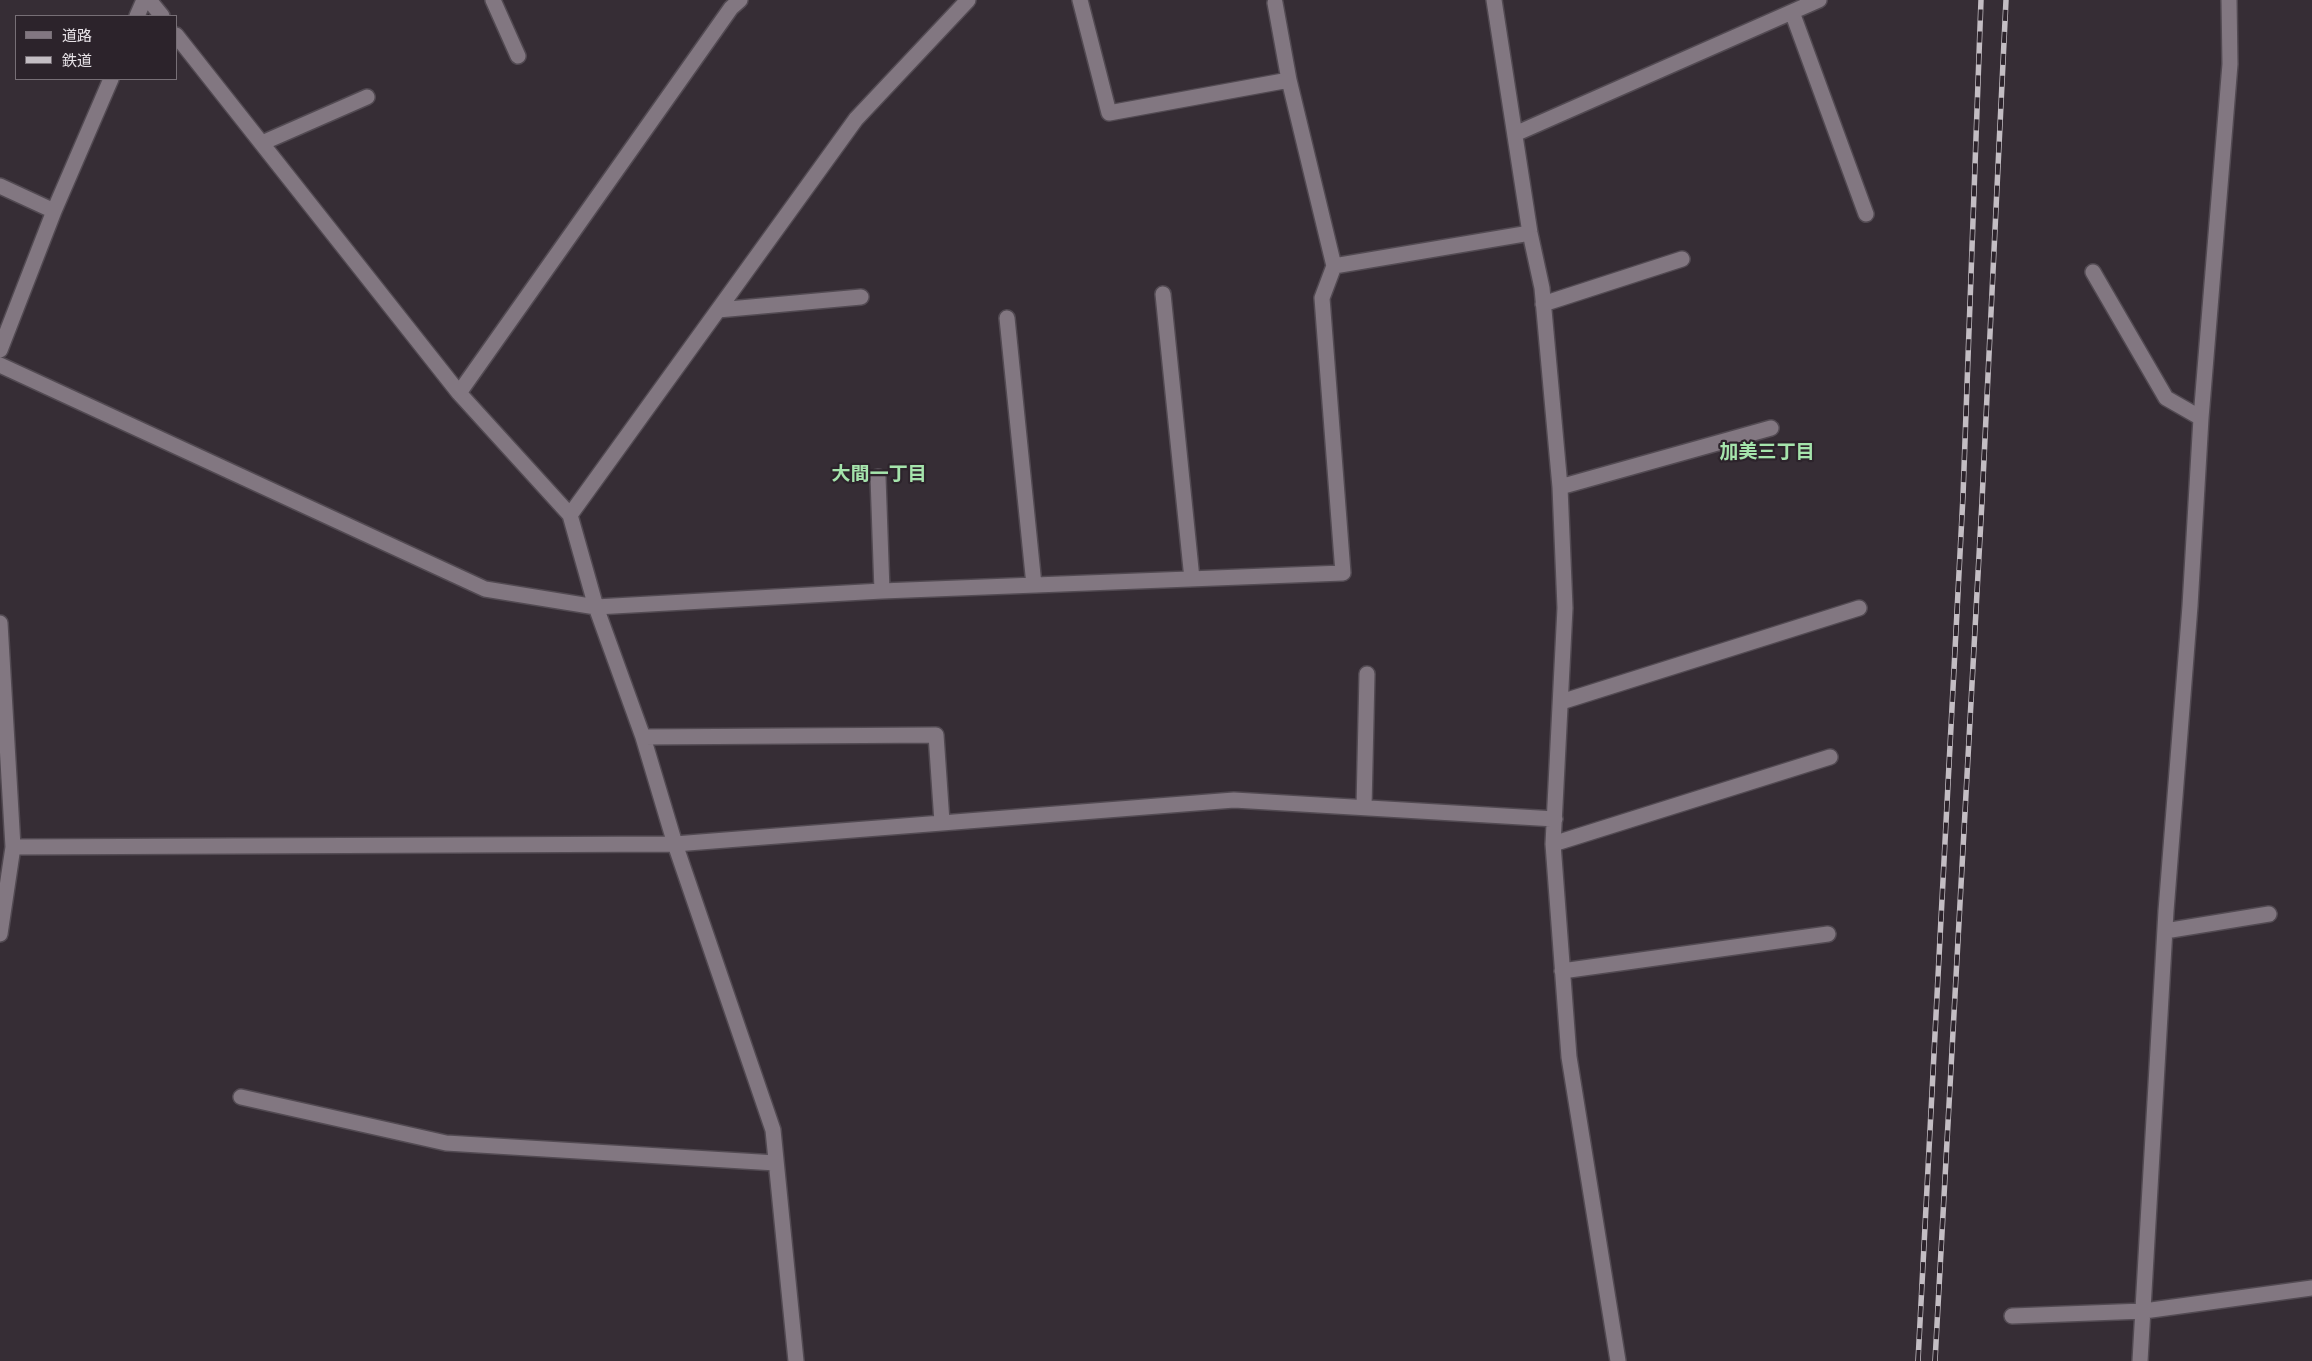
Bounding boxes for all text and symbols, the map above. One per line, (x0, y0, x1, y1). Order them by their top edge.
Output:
legend (15, 15, 178, 80)
text: 道路 (62, 27, 92, 45)
text: 鉄道 (62, 52, 92, 70)
district label: 加美三丁目 (1720, 442, 1814, 464)
district label: 大間一丁目 (832, 464, 926, 486)

